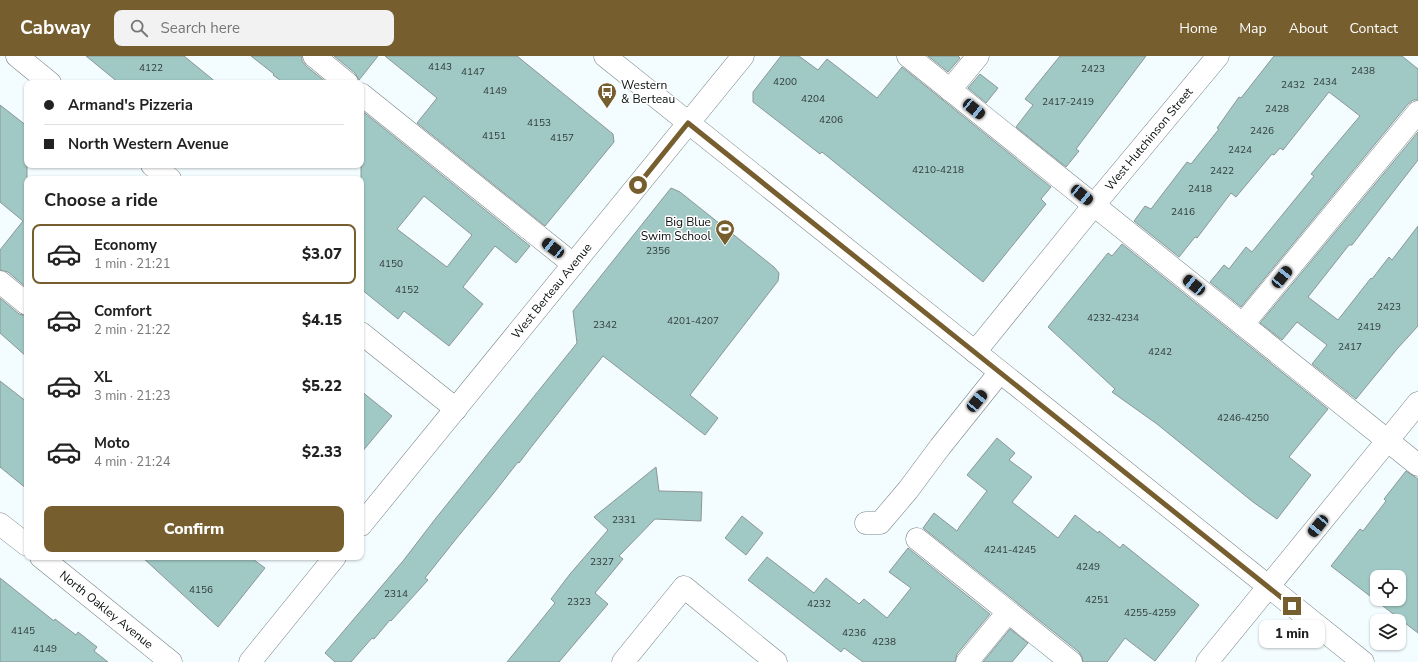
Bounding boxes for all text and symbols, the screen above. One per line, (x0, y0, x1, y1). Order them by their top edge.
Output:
search box (114, 10, 394, 46)
text: Cabway (20, 15, 90, 41)
icon: search (128, 17, 150, 39)
text: Search here (160, 18, 240, 38)
text: Home (1179, 19, 1217, 38)
text: Map (1239, 19, 1267, 38)
text: About (1289, 19, 1328, 38)
text: Contact (1350, 19, 1398, 38)
house number: 4143 (428, 60, 452, 74)
house number: 4122 (139, 61, 163, 75)
house number: 2423 (1081, 62, 1105, 76)
house number: 2438 (1351, 64, 1375, 78)
house number: 4147 (461, 65, 485, 79)
house number: 4200 (773, 75, 797, 89)
house number: 2434 (1313, 75, 1337, 89)
place label: Western & Berteau (621, 77, 675, 107)
house number: 2432 (1281, 78, 1305, 92)
bus stop icon: Western & Berteau (596, 81, 618, 109)
house number: 4149 (483, 84, 507, 98)
street label: West Hutchinson Street (1101, 84, 1197, 194)
house number: 4204 (801, 92, 825, 106)
text: Armand's Pizzeria (68, 95, 193, 115)
house number: 2417-2419 (1042, 95, 1094, 109)
car (961, 97, 987, 121)
house number: 2428 (1265, 102, 1289, 116)
house number: 4206 (819, 113, 843, 127)
house number: 4153 (527, 116, 551, 130)
house number: 2426 (1250, 124, 1274, 138)
house number: 4151 (482, 129, 506, 143)
house number: 4157 (550, 131, 574, 145)
text: North Western Avenue (68, 134, 229, 154)
house number: 2424 (1228, 143, 1252, 157)
house number: 4210-4218 (912, 163, 964, 177)
house number: 2422 (1210, 164, 1234, 178)
route start (629, 176, 647, 194)
house number: 2418 (1188, 182, 1212, 196)
car (1069, 183, 1095, 207)
text: Choose a ride (44, 188, 158, 212)
house number: 2416 (1171, 205, 1195, 219)
place label: Big Blue Swim School (641, 214, 711, 244)
sports icon: Big Blue Swim School (714, 218, 736, 246)
text: Economy (94, 235, 157, 255)
icon: car (46, 236, 82, 272)
car (540, 236, 566, 260)
street label: West Berteau Avenue (508, 240, 595, 342)
text: $3.07 (302, 244, 342, 264)
house number: 2356 (646, 244, 670, 258)
text: 1 min · 21:21 (94, 255, 170, 273)
house number: 4150 (379, 257, 403, 271)
car (1270, 264, 1294, 290)
car (1181, 273, 1207, 297)
house number: 4152 (395, 283, 419, 297)
house number: 2423 (1377, 300, 1401, 314)
text: Comfort (94, 301, 151, 321)
icon: car (46, 302, 82, 338)
text: $4.15 (302, 310, 342, 330)
house number: 4232-4234 (1087, 311, 1139, 325)
house number: 4201-4207 (667, 314, 719, 328)
house number: 2342 (593, 318, 617, 332)
house number: 2419 (1357, 320, 1381, 334)
text: 2 min · 21:22 (94, 321, 170, 339)
house number: 2417 (1338, 340, 1362, 354)
house number: 4242 (1148, 345, 1172, 359)
text: XL (94, 367, 113, 387)
icon: car (46, 368, 82, 404)
text: $5.22 (302, 376, 342, 396)
text: 3 min · 21:23 (94, 387, 170, 405)
car (965, 388, 989, 414)
house number: 4246-4250 (1217, 411, 1269, 425)
text: Moto (94, 433, 130, 453)
icon: car (46, 434, 82, 470)
text: $2.33 (302, 442, 342, 462)
text: 4 min · 21:24 (94, 453, 170, 471)
button: Confirm (44, 506, 344, 552)
house number: 2331 (612, 513, 636, 527)
car (1306, 513, 1330, 539)
house number: 4241-4245 (984, 543, 1036, 557)
house number: 2327 (590, 555, 614, 569)
house number: 4249 (1076, 560, 1100, 574)
street label: North Oakley Avenue (56, 567, 156, 652)
map controls (1370, 570, 1406, 650)
button: locate (1370, 570, 1406, 606)
house number: 4156 (189, 583, 213, 597)
house number: 2314 (384, 587, 408, 601)
house number: 4251 (1085, 593, 1109, 607)
house number: 2323 (567, 595, 591, 609)
house number: 4232 (807, 597, 831, 611)
route end (1283, 597, 1301, 615)
house number: 4255-4259 (1124, 606, 1176, 620)
button: layers (1370, 614, 1406, 650)
callout: 1 min (1259, 620, 1325, 648)
house number: 4145 (11, 624, 35, 638)
text: 1 min (1275, 625, 1309, 643)
house number: 4236 (842, 626, 866, 640)
house number: 4238 (872, 635, 896, 649)
house number: 4149 (33, 642, 57, 656)

